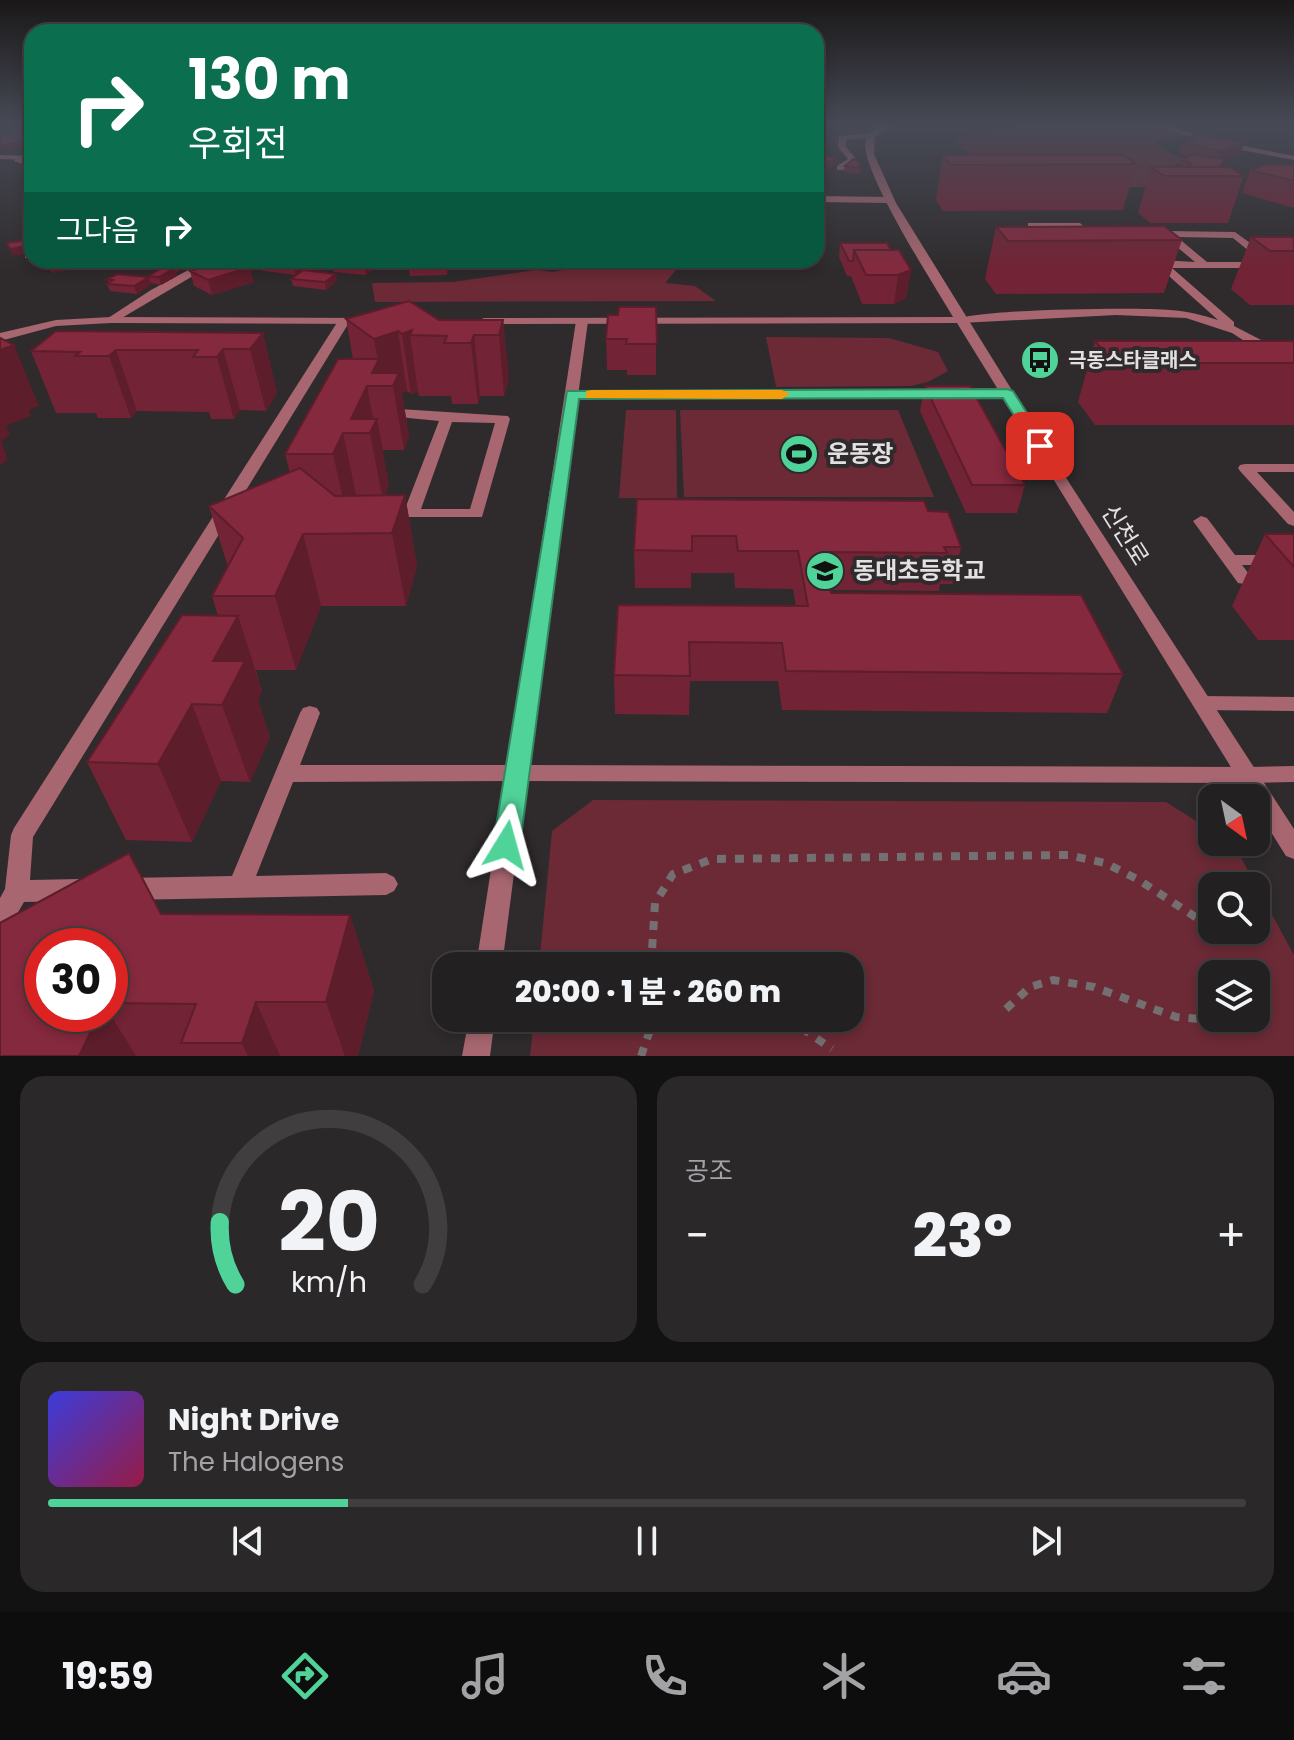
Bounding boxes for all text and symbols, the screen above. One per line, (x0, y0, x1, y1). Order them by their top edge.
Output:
text: 130 m (188, 40, 351, 119)
icon: right (56, 56, 160, 160)
text: 우회전 (188, 118, 287, 169)
icon: right (155, 208, 199, 252)
text: 그다음 (56, 209, 139, 252)
bus stop icon: 극동스타클래스 (1019, 339, 1061, 381)
place label: 극동스타클래스 (1068, 346, 1197, 374)
pin (1006, 412, 1074, 480)
icon: arrive (1018, 424, 1062, 468)
sports icon: 운동장 (778, 433, 820, 475)
place label: 운동장 (827, 437, 893, 470)
street label: 신천로 (1094, 498, 1157, 572)
school or university icon: 동대초등학교 (804, 550, 846, 592)
place label: 동대초등학교 (853, 554, 985, 587)
north arrow (1198, 784, 1270, 856)
map controls (1198, 784, 1270, 1032)
position arrow (464, 803, 548, 887)
button: search (1198, 872, 1270, 944)
speed limit sign: 30 (24, 928, 128, 1032)
button: layers (1198, 960, 1270, 1032)
text: 20:00 · 1 분 · 260 m (515, 970, 781, 1013)
text: 공조 (685, 1153, 733, 1189)
text: 20 (278, 1164, 379, 1280)
text: 23° (913, 1194, 1012, 1278)
text: − (685, 1205, 709, 1266)
text: + (1216, 1205, 1246, 1266)
text: km/h (290, 1262, 367, 1302)
text: Night Drive (168, 1398, 339, 1441)
text: The Halogens (168, 1444, 344, 1480)
icon: previous (226, 1519, 270, 1563)
icon: pause (625, 1519, 669, 1563)
icon: next (1024, 1519, 1068, 1563)
icon: directions (277, 1648, 333, 1704)
icon: music (457, 1648, 513, 1704)
icon: phone (637, 1648, 693, 1704)
icon: climate (816, 1648, 872, 1704)
icon: car (996, 1648, 1052, 1704)
icon: filters (1176, 1648, 1232, 1704)
text: 19:59 (62, 1651, 153, 1702)

